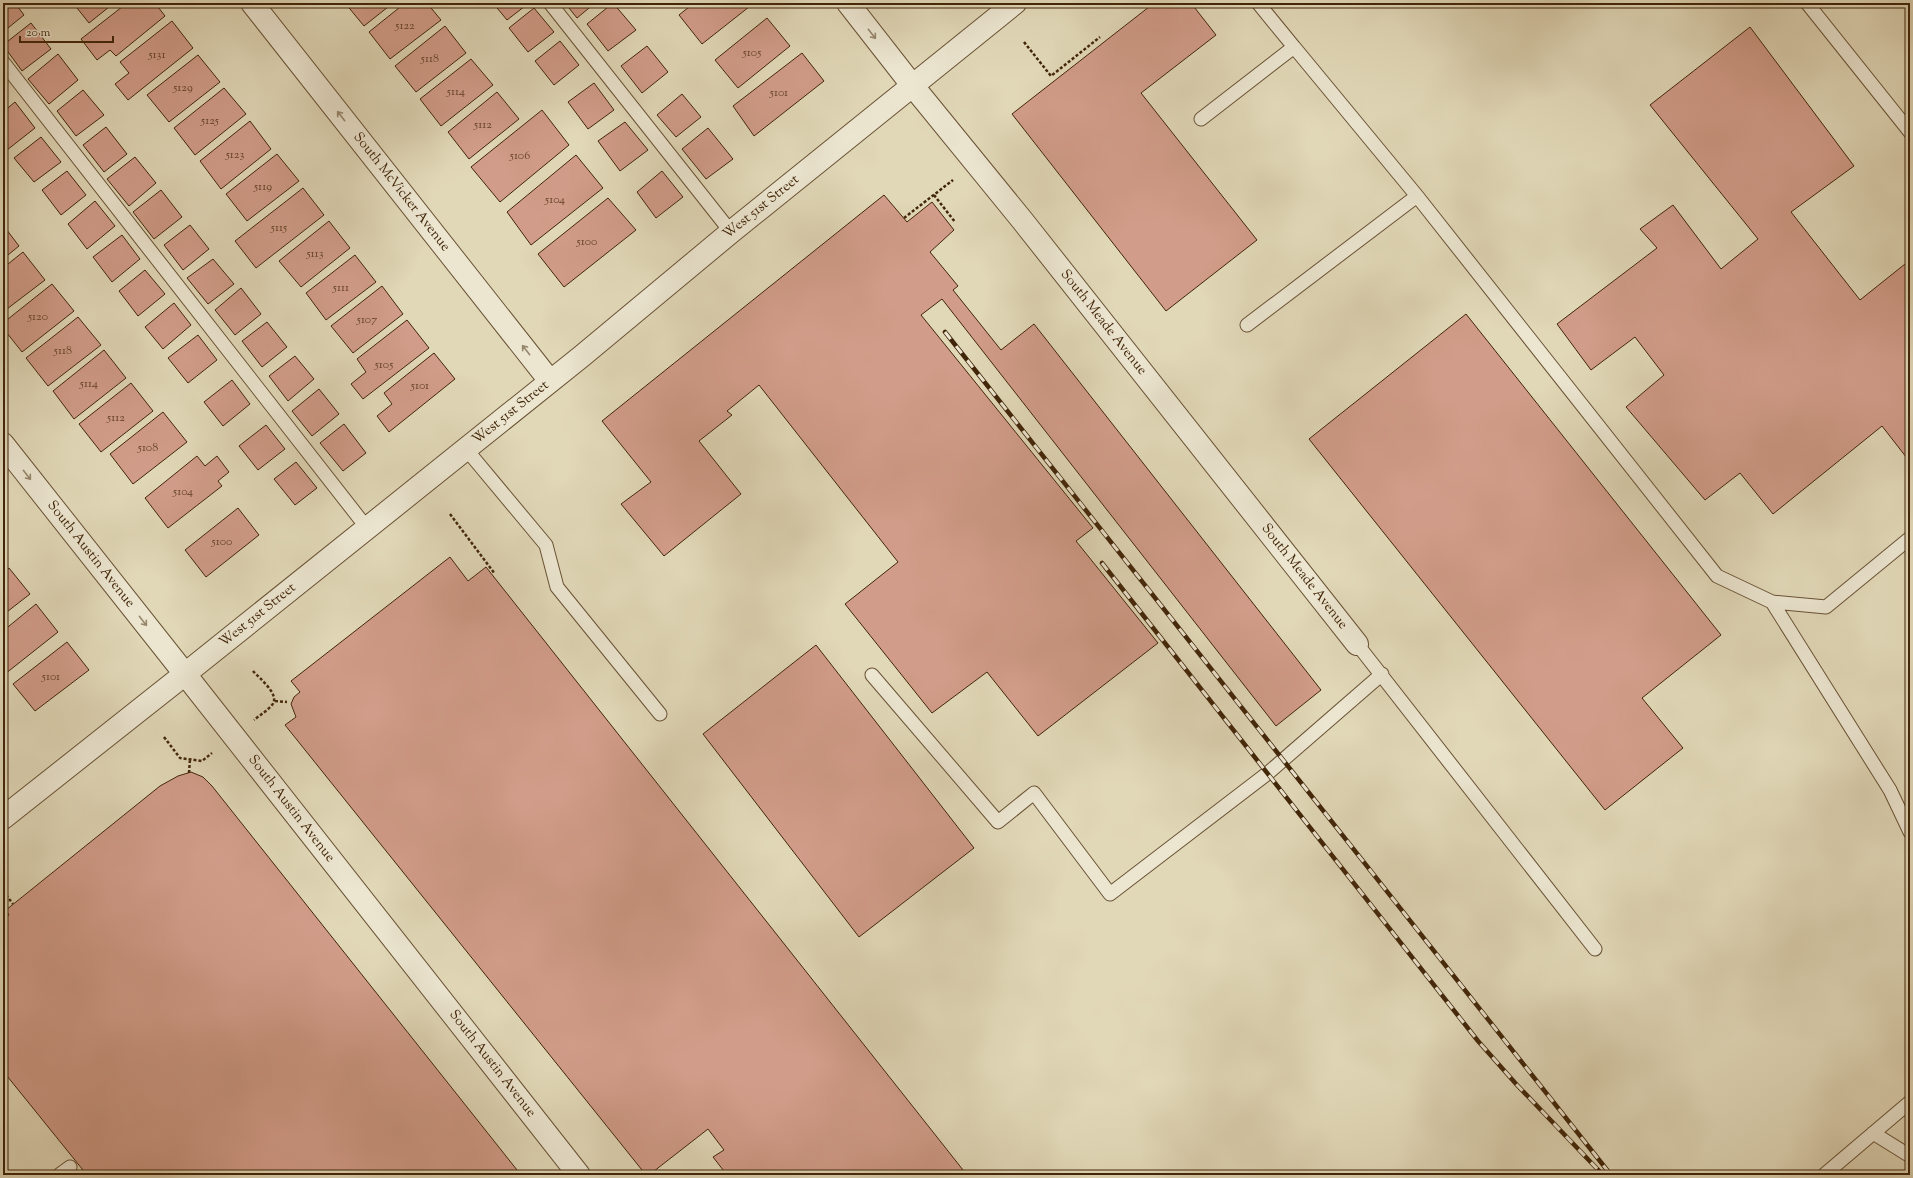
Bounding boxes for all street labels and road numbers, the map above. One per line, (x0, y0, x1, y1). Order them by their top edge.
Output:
street label: South McVicker Avenue (348, 128, 455, 256)
street label: West 51st Street (719, 170, 804, 244)
street label: South Meade Avenue (1055, 266, 1151, 380)
street label: West 51st Street (468, 376, 554, 450)
street label: South Austin Avenue (42, 497, 139, 612)
street label: South Meade Avenue (1256, 520, 1352, 634)
street label: West 51st Street (216, 578, 301, 652)
street label: South Austin Avenue (243, 751, 339, 867)
street label: South Austin Avenue (444, 1006, 540, 1122)

